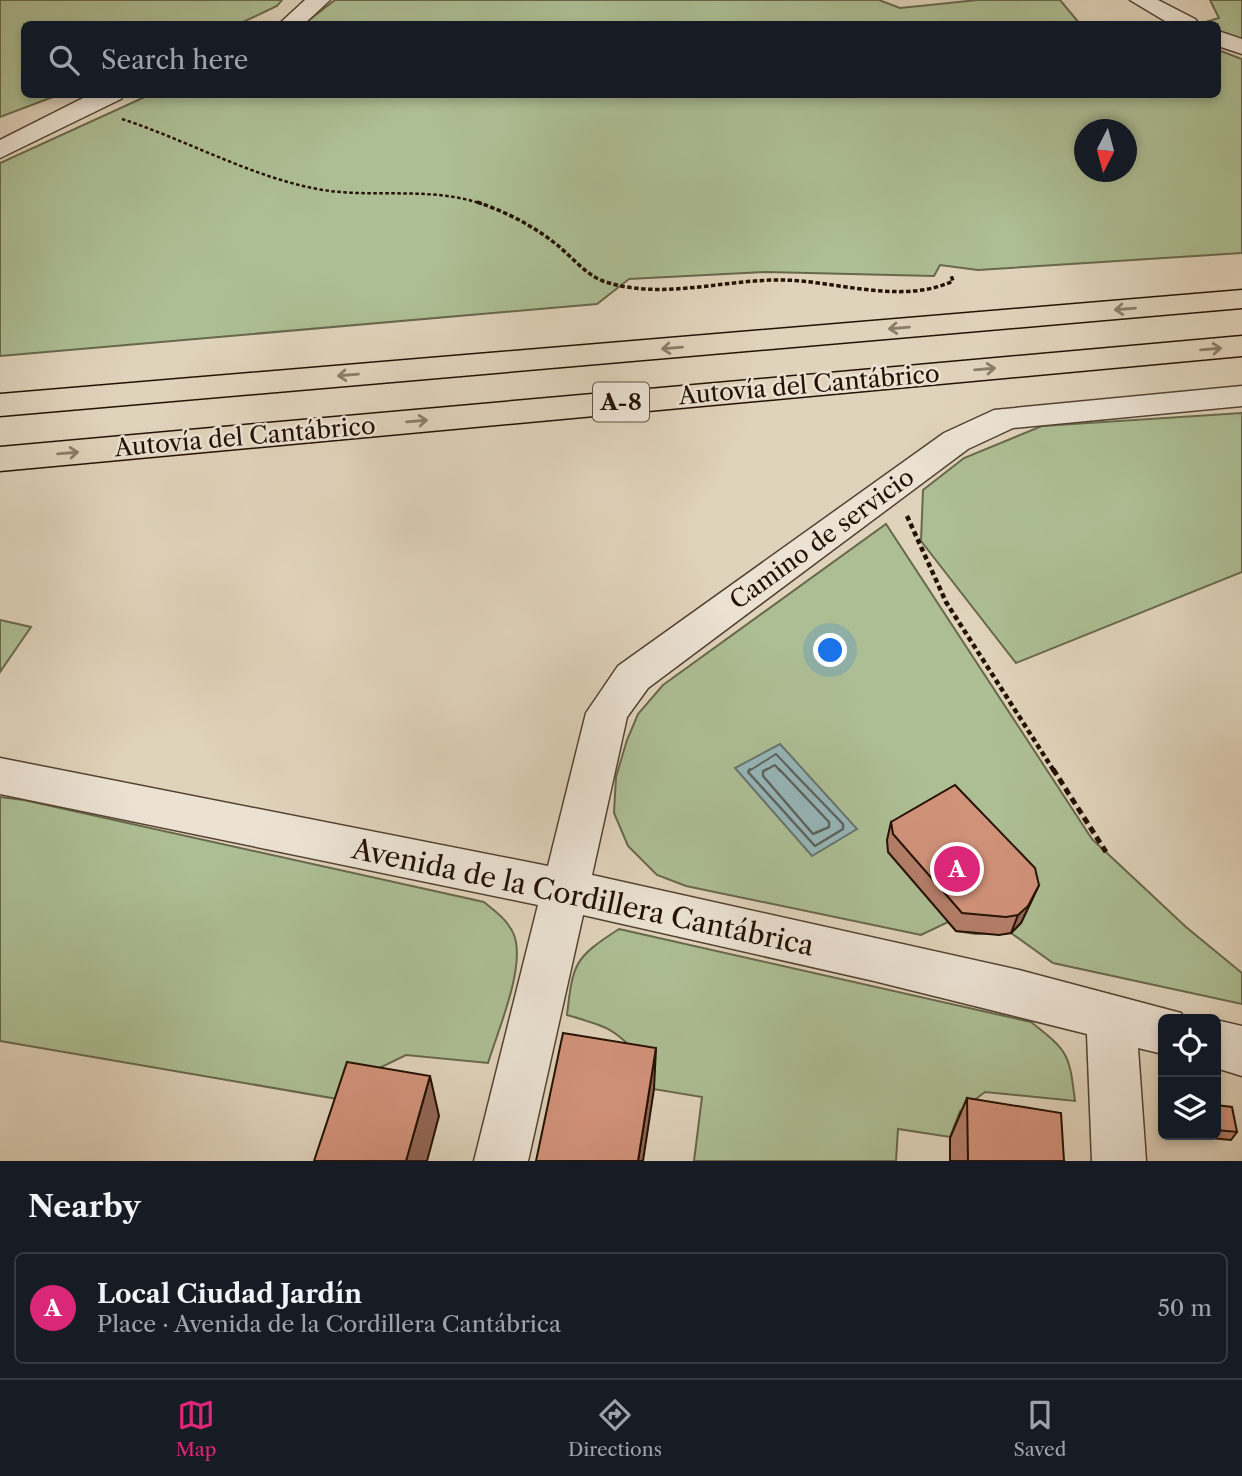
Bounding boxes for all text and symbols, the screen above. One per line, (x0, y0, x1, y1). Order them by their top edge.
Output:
search box (21, 21, 1221, 98)
icon: search (45, 41, 83, 79)
text: Search here (101, 44, 248, 76)
north arrow (1074, 119, 1137, 182)
one-way arrow (1114, 303, 1137, 316)
one-way arrow (888, 322, 910, 335)
one-way arrow (661, 342, 684, 355)
one-way arrow (1199, 342, 1222, 355)
street label: Autovía del Cantábrico (676, 359, 941, 410)
one-way arrow (973, 362, 995, 375)
one-way arrow (337, 369, 359, 382)
road number: A-8 (593, 382, 649, 422)
street label: Autovía del Cantábrico (112, 411, 377, 462)
one-way arrow (405, 414, 427, 427)
one-way arrow (56, 446, 79, 459)
street label: Camino de servicio (724, 462, 919, 615)
your location (813, 633, 847, 667)
street label: Avenida de la Cordillera Cantábrica (348, 831, 817, 963)
pin: A (934, 843, 980, 895)
map controls (1158, 1014, 1221, 1140)
button: locate (1158, 1014, 1221, 1077)
button: layers (1158, 1077, 1221, 1140)
text: Nearby (28, 1188, 141, 1225)
text: Local Ciudad Jardín (97, 1278, 362, 1310)
text: A (44, 1294, 62, 1322)
text: 50 m (1157, 1294, 1212, 1322)
text: Place · Avenida de la Cordillera Cantábrica (97, 1310, 561, 1338)
tab: Map (176, 1396, 217, 1461)
tab: Directions (568, 1396, 662, 1461)
tab: Saved (1013, 1396, 1066, 1461)

